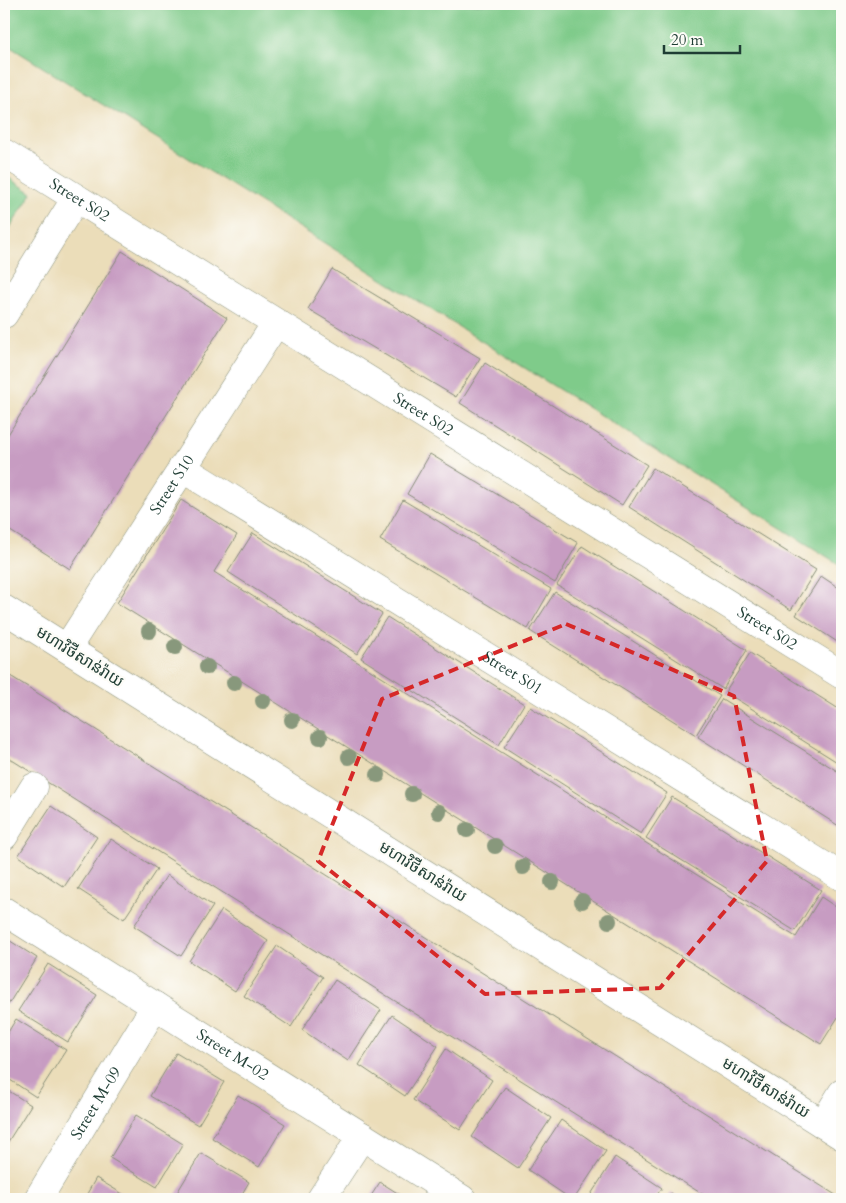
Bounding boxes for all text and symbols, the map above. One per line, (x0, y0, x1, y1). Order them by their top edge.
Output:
scale bar (664, 22, 740, 54)
text: 20 m (671, 30, 703, 50)
street label: Street S02 (45, 173, 114, 227)
street label: Street S02 (389, 387, 458, 441)
street label: Street S10 (144, 451, 199, 519)
street label: Street S02 (733, 601, 801, 655)
street label: មហាវិថីសាន់រ៉ាយ (32, 621, 128, 693)
street label: Street S01 (478, 646, 547, 700)
street label: មហាវិថីសាន់រ៉ាយ (375, 836, 471, 908)
street label: Street M-02 (192, 1024, 273, 1086)
street label: មហាវិថីសាន់រ៉ាយ (718, 1052, 814, 1124)
street label: Street M-09 (66, 1063, 127, 1144)

